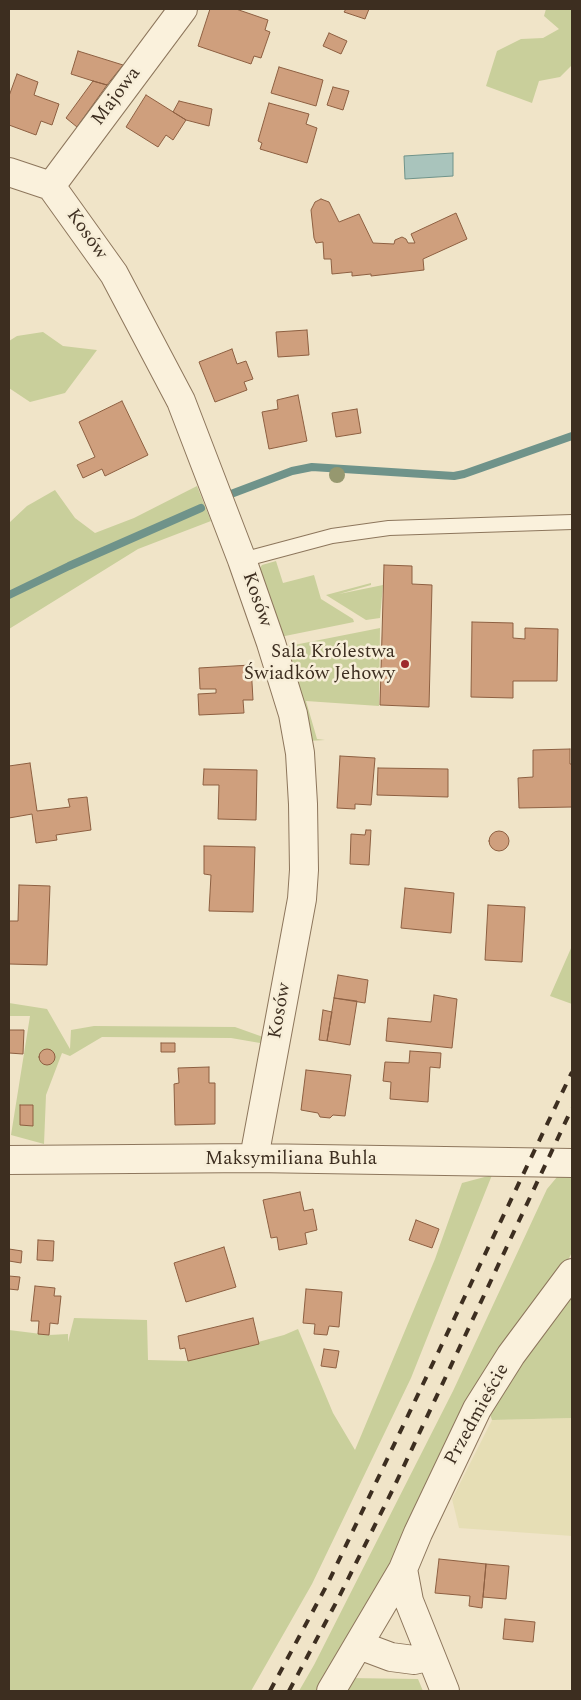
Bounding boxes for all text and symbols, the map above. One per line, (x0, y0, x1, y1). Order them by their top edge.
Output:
street label: Majowa (88, 63, 146, 131)
street label: Kosów (61, 205, 111, 265)
street label: Kosów (236, 570, 276, 630)
place label: Sala Królestwa Świadków Jehowy (244, 642, 395, 686)
marker: Sala Królestwa Świadków Jehowy (399, 658, 411, 670)
street label: Kosów (265, 981, 297, 1041)
street label: Maksymiliana Buhla (205, 1149, 377, 1171)
street label: Przedmieście (441, 1360, 515, 1470)

